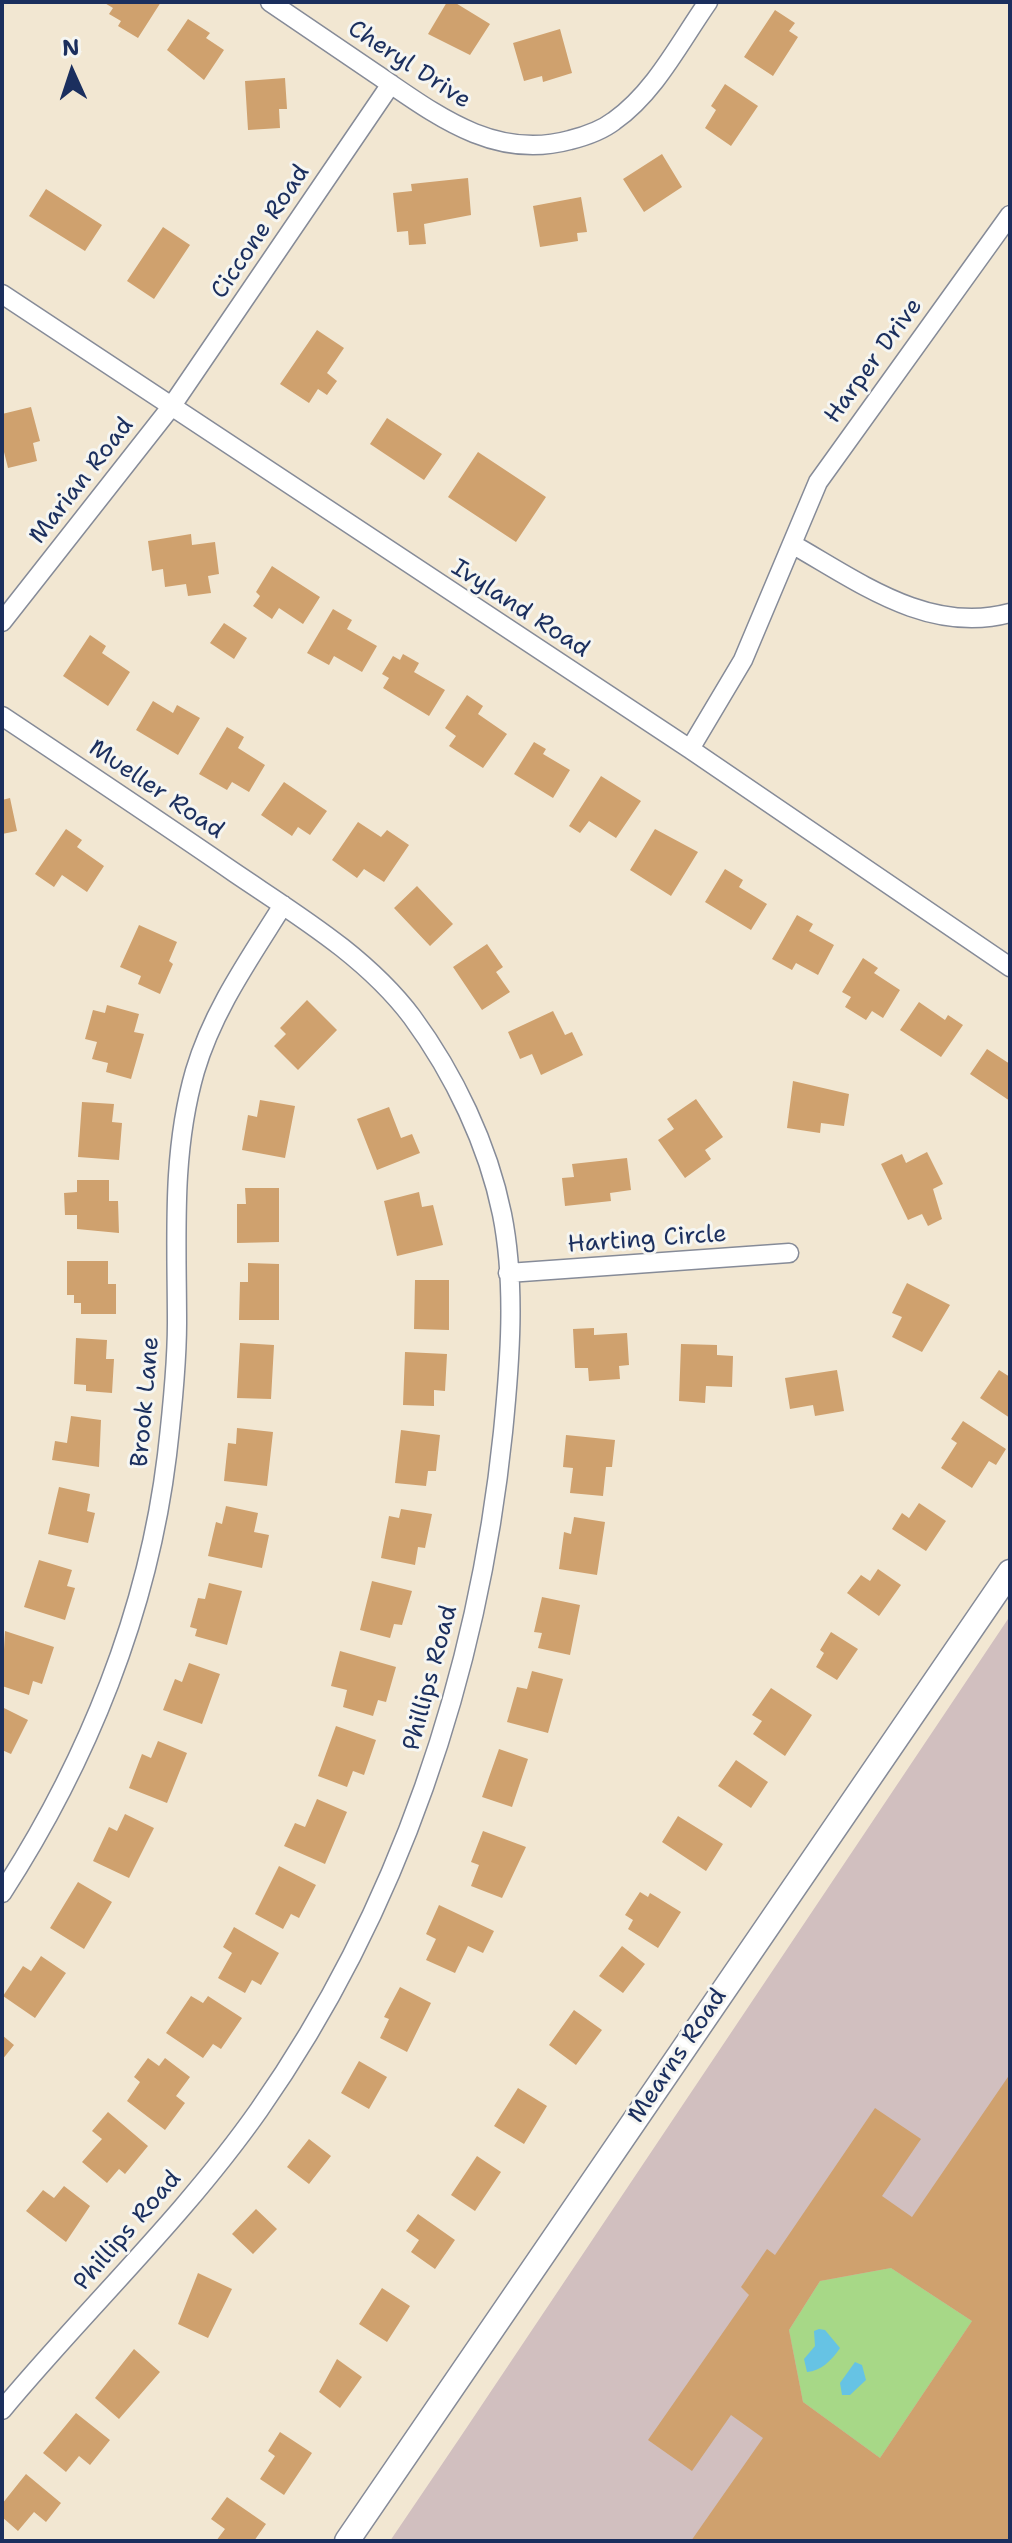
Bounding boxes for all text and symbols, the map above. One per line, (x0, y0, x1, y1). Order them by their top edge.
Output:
street label: Cheryl Drive (342, 15, 476, 115)
north arrow (32, 32, 112, 112)
text: N (61, 33, 80, 62)
street label: Ciccone Road (206, 160, 316, 304)
street label: Harper Drive (819, 293, 929, 429)
street label: Marian Road (24, 412, 140, 550)
street label: Ivyland Road (445, 554, 595, 664)
street label: Mueller Road (83, 734, 229, 846)
street label: Harting Circle (566, 1220, 728, 1260)
street label: Brook Lane (126, 1335, 166, 1469)
street label: Phillips Road (398, 1602, 464, 1754)
street label: Mearns Road (622, 1983, 734, 2129)
street label: Phillips Road (68, 2165, 188, 2297)

